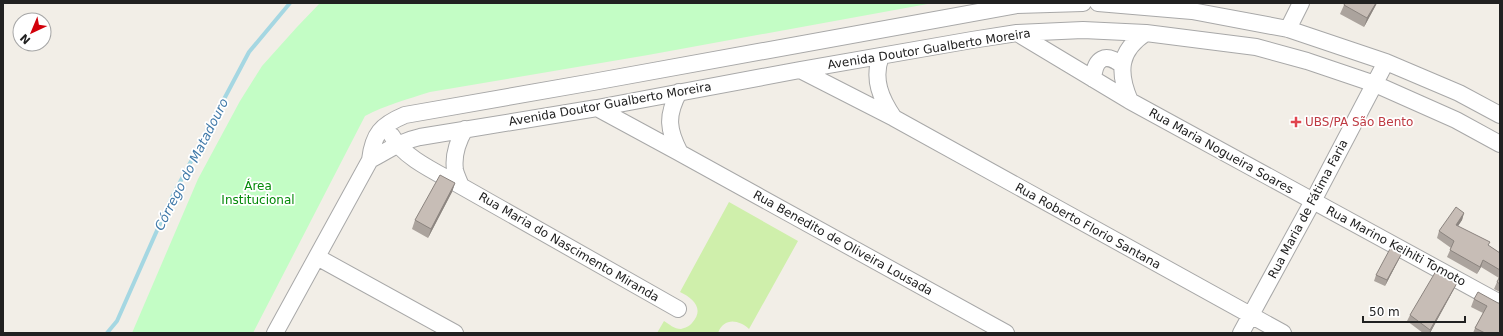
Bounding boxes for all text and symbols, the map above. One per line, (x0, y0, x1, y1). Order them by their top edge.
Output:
north arrow (12, 12, 52, 52)
street label: Avenida Doutor Gualberto Moreira (826, 26, 1032, 72)
text: N (18, 31, 33, 47)
street label: Avenida Doutor Gualberto Moreira (508, 79, 712, 129)
water label: Córrego do Matadouro (152, 96, 231, 233)
street label: Rua Maria Nogueira Soares (1146, 105, 1296, 197)
place label: UBS/PA São Bento (1305, 115, 1413, 129)
marker: UBS/PA São Bento (1290, 116, 1302, 128)
street label: Rua Maria de Fátima Faria (1265, 137, 1351, 281)
park label: Área Institucional (221, 178, 295, 207)
street label: Rua Roberto Florio Santana (1013, 180, 1163, 272)
street label: Rua Benedito de Oliveira Lousada (751, 188, 935, 298)
street label: Rua Maria do Nascimento Miranda (476, 189, 662, 305)
street label: Rua Marino Keihiti Tomoto (1324, 203, 1468, 289)
scale bar (1363, 298, 1465, 324)
text: 50 m (1369, 305, 1400, 319)

